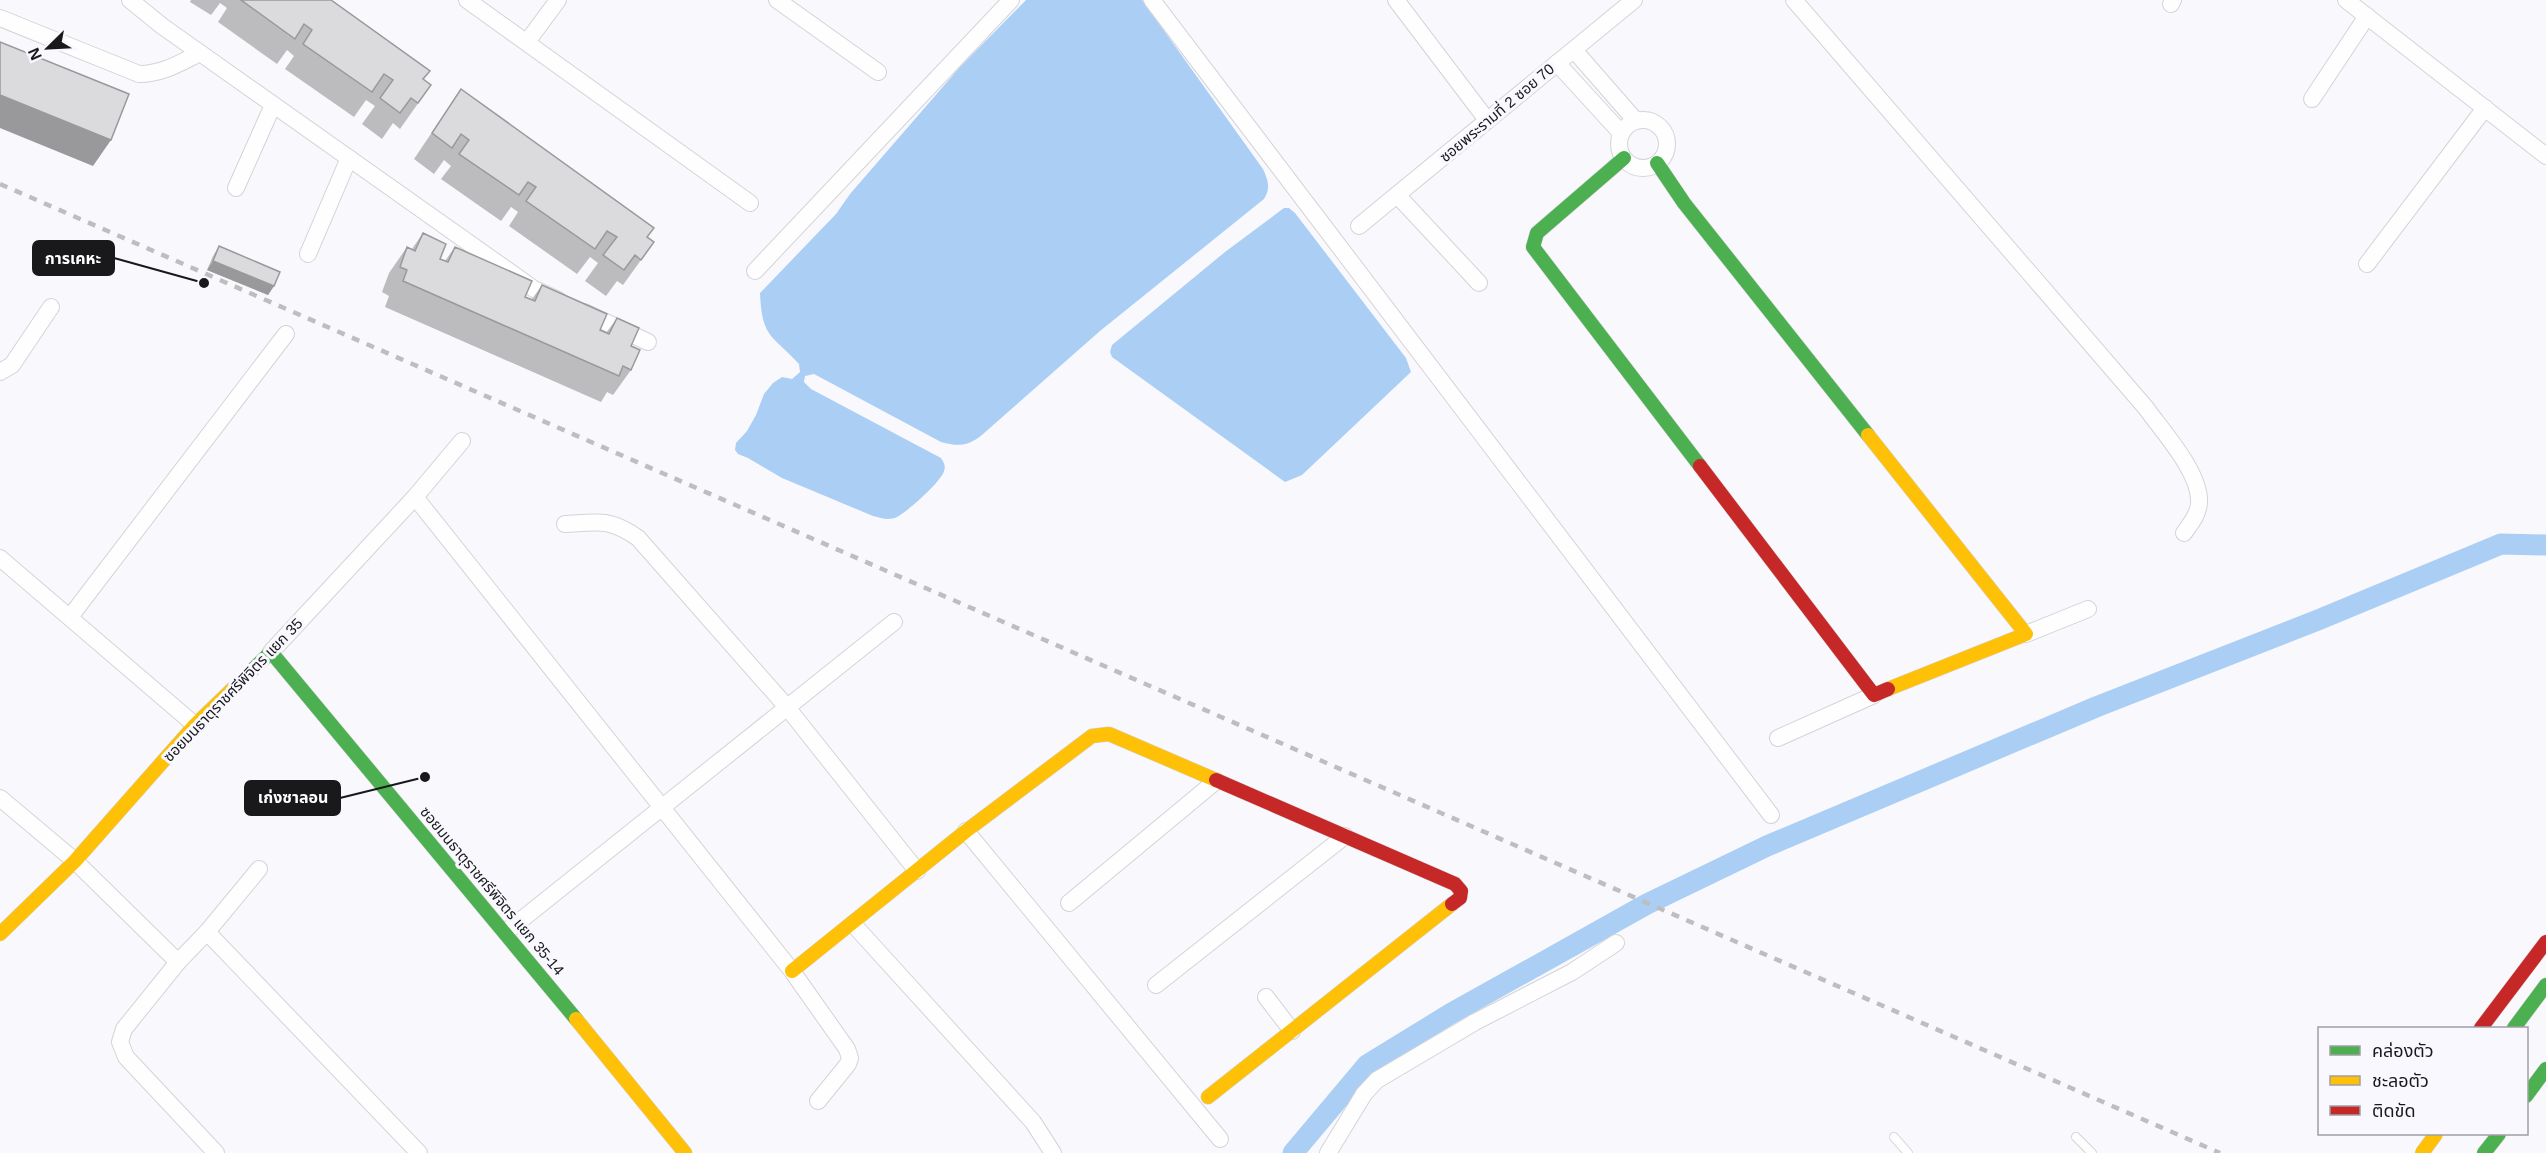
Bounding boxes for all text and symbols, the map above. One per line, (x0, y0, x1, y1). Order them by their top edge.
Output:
north arrow (18, 18, 78, 78)
text: N (25, 45, 45, 63)
street label: ซอยพระรามที่ 2 ซอย 70 (1435, 58, 1557, 165)
callout: การเคหะ (33, 241, 114, 275)
text: การเคหะ (45, 250, 102, 267)
street label: ซอยมนธาตุราชศรีพิจิตร แยก 35 (160, 614, 306, 766)
callout: เก่งซาลอน (245, 781, 340, 815)
text: เก่งซาลอน (258, 789, 328, 806)
street label: ซอยมนธาตุราชศรีพิจิตร แยก 35-14 (416, 803, 568, 979)
legend (2318, 1027, 2528, 1135)
text: คล่องตัว (2372, 1041, 2434, 1061)
text: ชะลอตัว (2372, 1071, 2429, 1091)
text: ติดขัด (2372, 1101, 2415, 1121)

